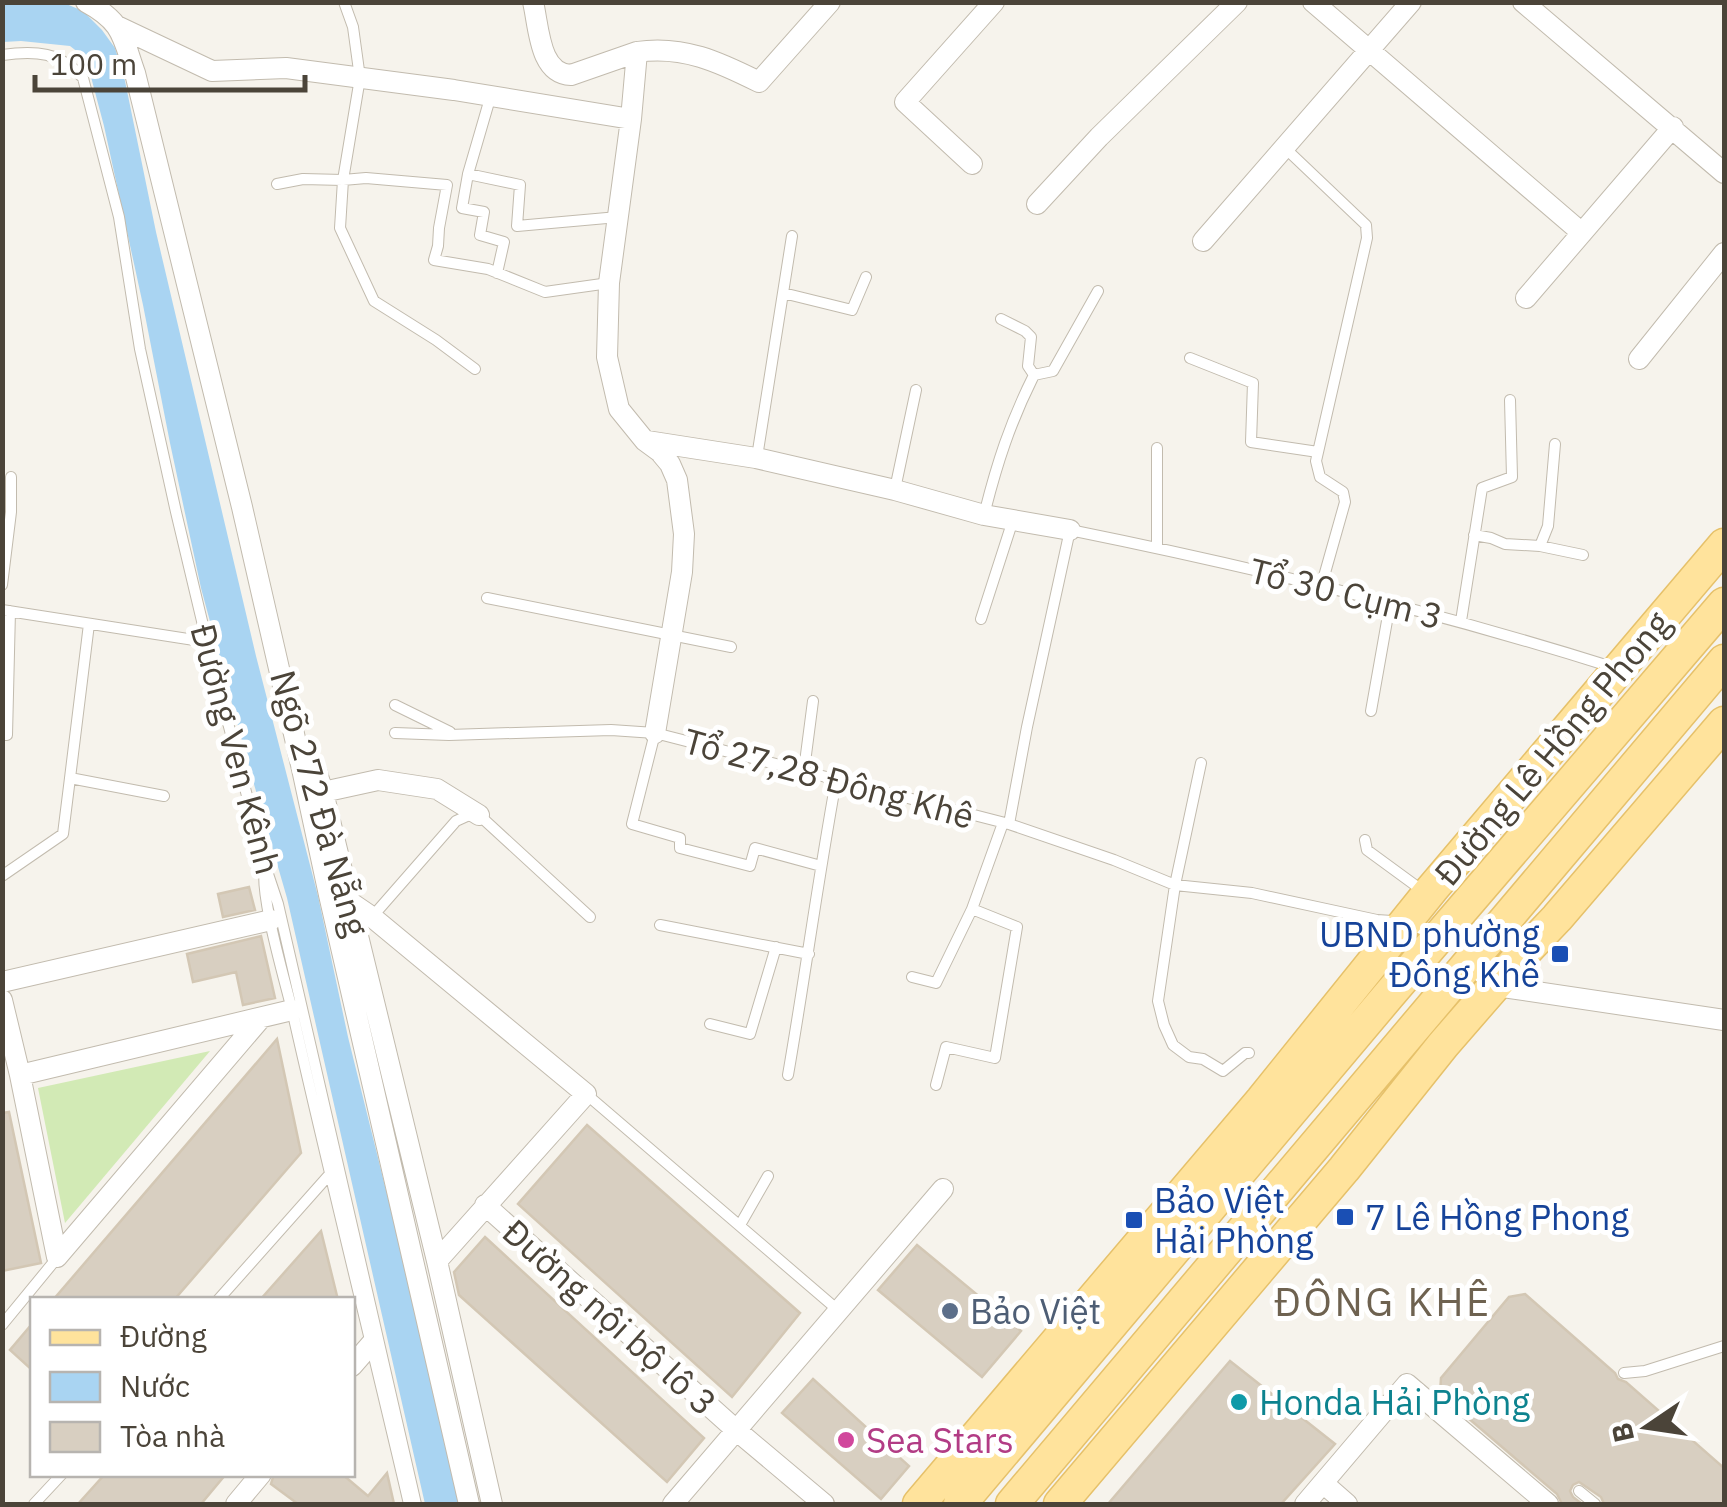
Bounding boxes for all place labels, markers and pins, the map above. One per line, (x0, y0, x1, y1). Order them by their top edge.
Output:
place label: UBND phường Đông Khê (1319, 911, 1541, 997)
marker: UBND phường Đông Khê (1549, 943, 1571, 965)
place label: Bảo Việt Hải Phòng (1154, 1177, 1314, 1263)
place label: 7 Lê Hồng Phong (1365, 1194, 1629, 1240)
marker: 7 Lê Hồng Phong (1334, 1206, 1356, 1228)
marker: Bảo Việt Hải Phòng (1123, 1209, 1145, 1231)
place label: Bảo Việt (970, 1288, 1101, 1334)
marker: Bảo Việt (939, 1300, 961, 1322)
place label: Honda Hải Phòng (1259, 1379, 1530, 1425)
marker: Honda Hải Phòng (1228, 1391, 1250, 1413)
place label: Sea Stars (866, 1417, 1014, 1463)
marker: Sea Stars (835, 1429, 857, 1451)

